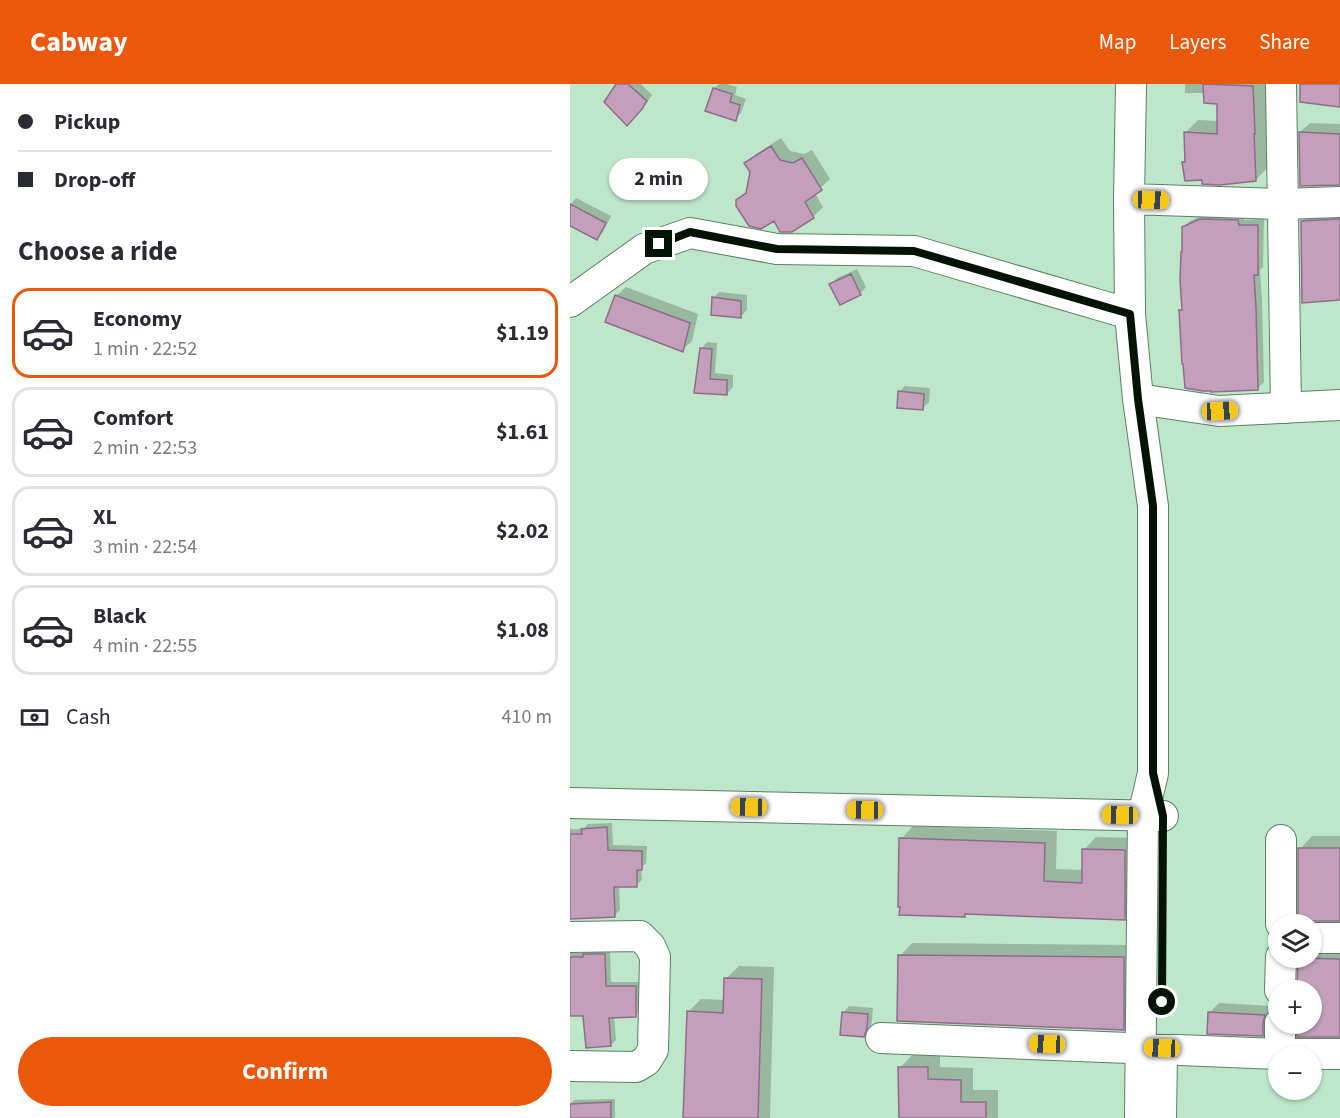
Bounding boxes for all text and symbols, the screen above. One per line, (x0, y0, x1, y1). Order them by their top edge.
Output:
text: Cabway (30, 22, 128, 62)
text: Map (1099, 27, 1136, 57)
text: Layers (1169, 27, 1226, 57)
text: Share (1259, 27, 1310, 57)
text: Pickup (54, 106, 120, 138)
callout: 2 min (610, 157, 708, 199)
text: Drop-off (54, 164, 135, 196)
text: 2 min (634, 165, 683, 193)
car (1133, 190, 1169, 210)
route end (645, 230, 672, 257)
text: Choose a ride (18, 232, 178, 271)
text: Economy (93, 303, 182, 335)
icon: car (21, 306, 75, 360)
text: $1.19 (496, 317, 549, 349)
text: 1 min · 22:52 (93, 335, 197, 363)
car (1202, 401, 1238, 421)
text: Comfort (93, 402, 174, 434)
icon: car (21, 405, 75, 459)
text: $1.61 (496, 416, 549, 448)
text: 2 min · 22:53 (93, 434, 197, 462)
text: XL (93, 501, 117, 533)
icon: car (21, 504, 75, 558)
text: $2.02 (496, 515, 549, 547)
text: 3 min · 22:54 (93, 533, 197, 561)
text: Black (93, 600, 147, 632)
icon: car (21, 603, 75, 657)
text: $1.08 (496, 614, 549, 646)
text: 4 min · 22:55 (93, 632, 197, 660)
icon: cash (18, 701, 51, 734)
text: Cash (66, 701, 111, 733)
text: 410 m (502, 703, 552, 731)
car (731, 798, 767, 816)
car (847, 801, 883, 819)
car (1102, 806, 1138, 824)
map controls (1268, 914, 1322, 1100)
button: layers (1268, 914, 1322, 968)
button: + (1268, 980, 1322, 1034)
route start (1148, 988, 1175, 1015)
car (1029, 1034, 1065, 1054)
button: Confirm (18, 1037, 552, 1106)
car (1144, 1038, 1180, 1058)
button: − (1268, 1046, 1322, 1100)

